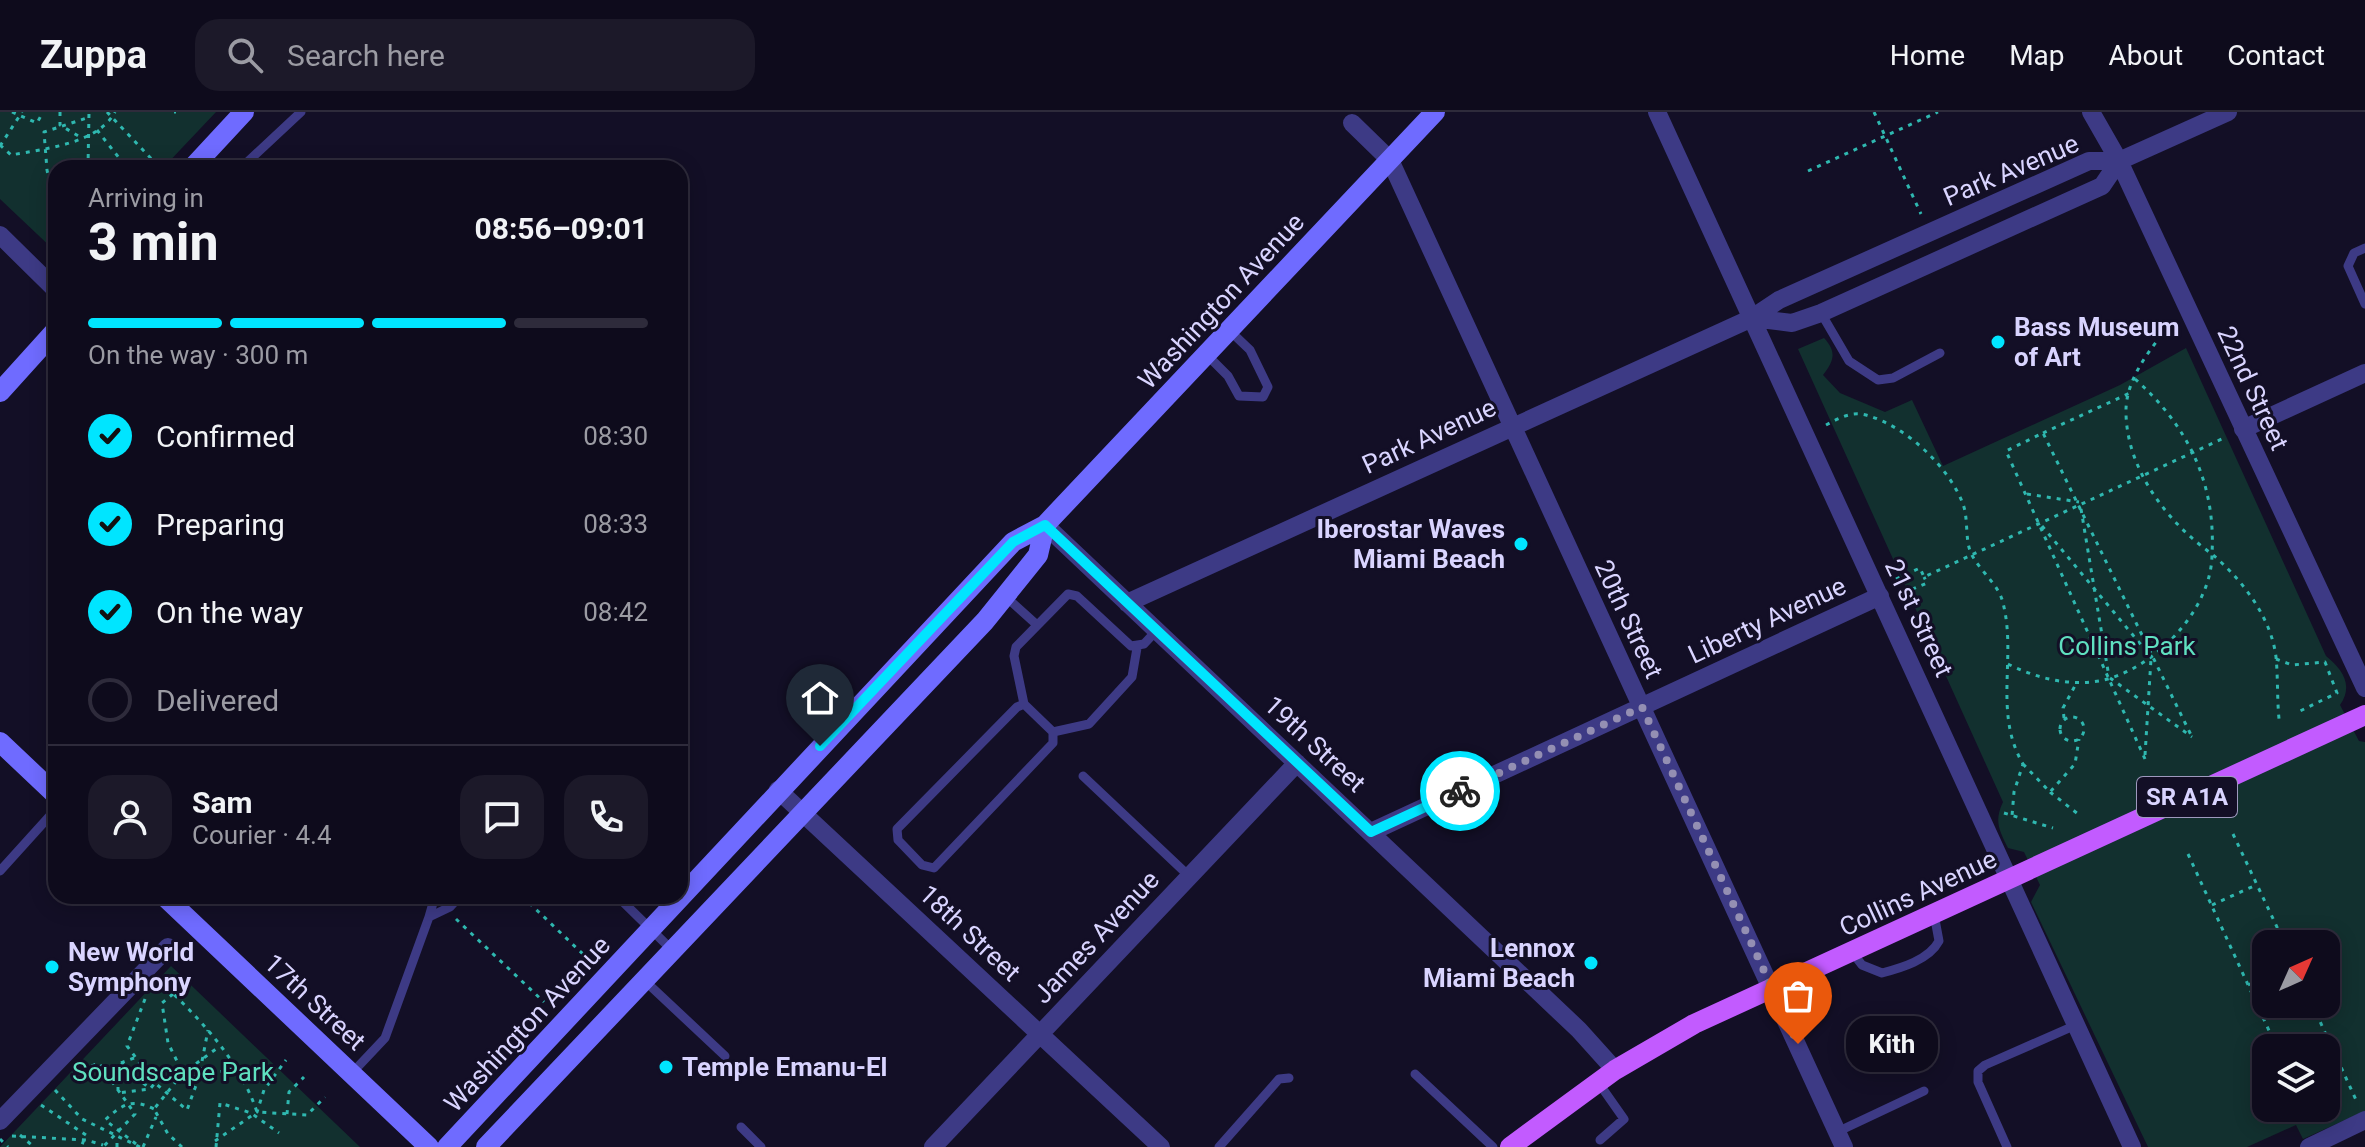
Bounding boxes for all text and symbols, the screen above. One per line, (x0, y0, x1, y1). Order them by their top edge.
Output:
search box (195, 19, 755, 91)
text: Zuppa (40, 33, 147, 77)
icon: search (223, 33, 267, 77)
text: Search here (287, 38, 445, 73)
text: Home (1890, 39, 1965, 72)
text: Map (2009, 39, 2065, 72)
text: About (2109, 39, 2183, 72)
text: Contact (2227, 39, 2325, 72)
street label: Park Avenue (1939, 128, 2083, 212)
text: Arriving in (88, 183, 204, 213)
street label: Washington Avenue (1132, 207, 1310, 395)
text: 08:56–09:01 (474, 211, 648, 246)
text: 3 min (88, 212, 219, 273)
place label: Bass Museum of Art (2014, 312, 2179, 372)
street label: 22nd Street (2211, 321, 2295, 455)
marker: Bass Museum of Art (1989, 333, 2007, 351)
text: On the way · 300 m (88, 340, 308, 370)
street label: Park Avenue (1357, 392, 1501, 480)
icon: check (88, 414, 132, 458)
text: Confirmed (156, 419, 295, 454)
text: 08:30 (583, 421, 648, 451)
icon: check (88, 502, 132, 546)
text: Preparing (156, 507, 285, 542)
text: 08:33 (583, 509, 648, 539)
place label: Iberostar Waves Miami Beach (1316, 514, 1505, 574)
marker: Iberostar Waves Miami Beach (1512, 535, 1530, 553)
street label: 21st Street (1879, 554, 1959, 682)
street label: 20th Street (1589, 555, 1669, 683)
street label: Liberty Avenue (1683, 570, 1851, 670)
icon: check (88, 590, 132, 634)
text: On the way (156, 595, 303, 630)
text: 08:42 (583, 597, 648, 627)
park label: Collins Park (2058, 631, 2196, 661)
pin (786, 664, 854, 746)
icon: home (798, 676, 842, 720)
text: Delivered (156, 683, 279, 718)
street label: 19th Street (1258, 690, 1372, 798)
courier (1420, 751, 1500, 831)
icon: bike (1438, 769, 1482, 813)
button: person (88, 775, 172, 859)
button: chat (460, 775, 544, 859)
button: phone (564, 775, 648, 859)
road number: SR A1A (2137, 777, 2237, 817)
text: Sam (192, 785, 253, 820)
text: Courier · 4.4 (192, 820, 332, 850)
street label: Collins Avenue (1835, 843, 2001, 943)
street label: James Avenue (1027, 865, 1165, 1009)
street label: 18th Street (913, 879, 1027, 987)
street label: Washington Avenue (438, 930, 616, 1118)
north arrow (2252, 930, 2340, 1018)
map controls (2252, 930, 2340, 1122)
place label: Lennox Miami Beach (1423, 933, 1576, 993)
place label: New World Symphony (68, 937, 194, 997)
street label: 17th Street (258, 948, 372, 1056)
marker: Lennox Miami Beach (1582, 954, 1600, 972)
marker: New World Symphony (43, 958, 61, 976)
pin (1764, 962, 1832, 1044)
icon: bag (1776, 974, 1820, 1018)
callout: Kith (1846, 1016, 1938, 1072)
text: Kith (1869, 1029, 1915, 1059)
button: layers (2252, 1034, 2340, 1122)
place label: Temple Emanu-El (682, 1052, 887, 1082)
park label: Soundscape Park (72, 1057, 275, 1087)
marker: Temple Emanu-El (657, 1058, 675, 1076)

